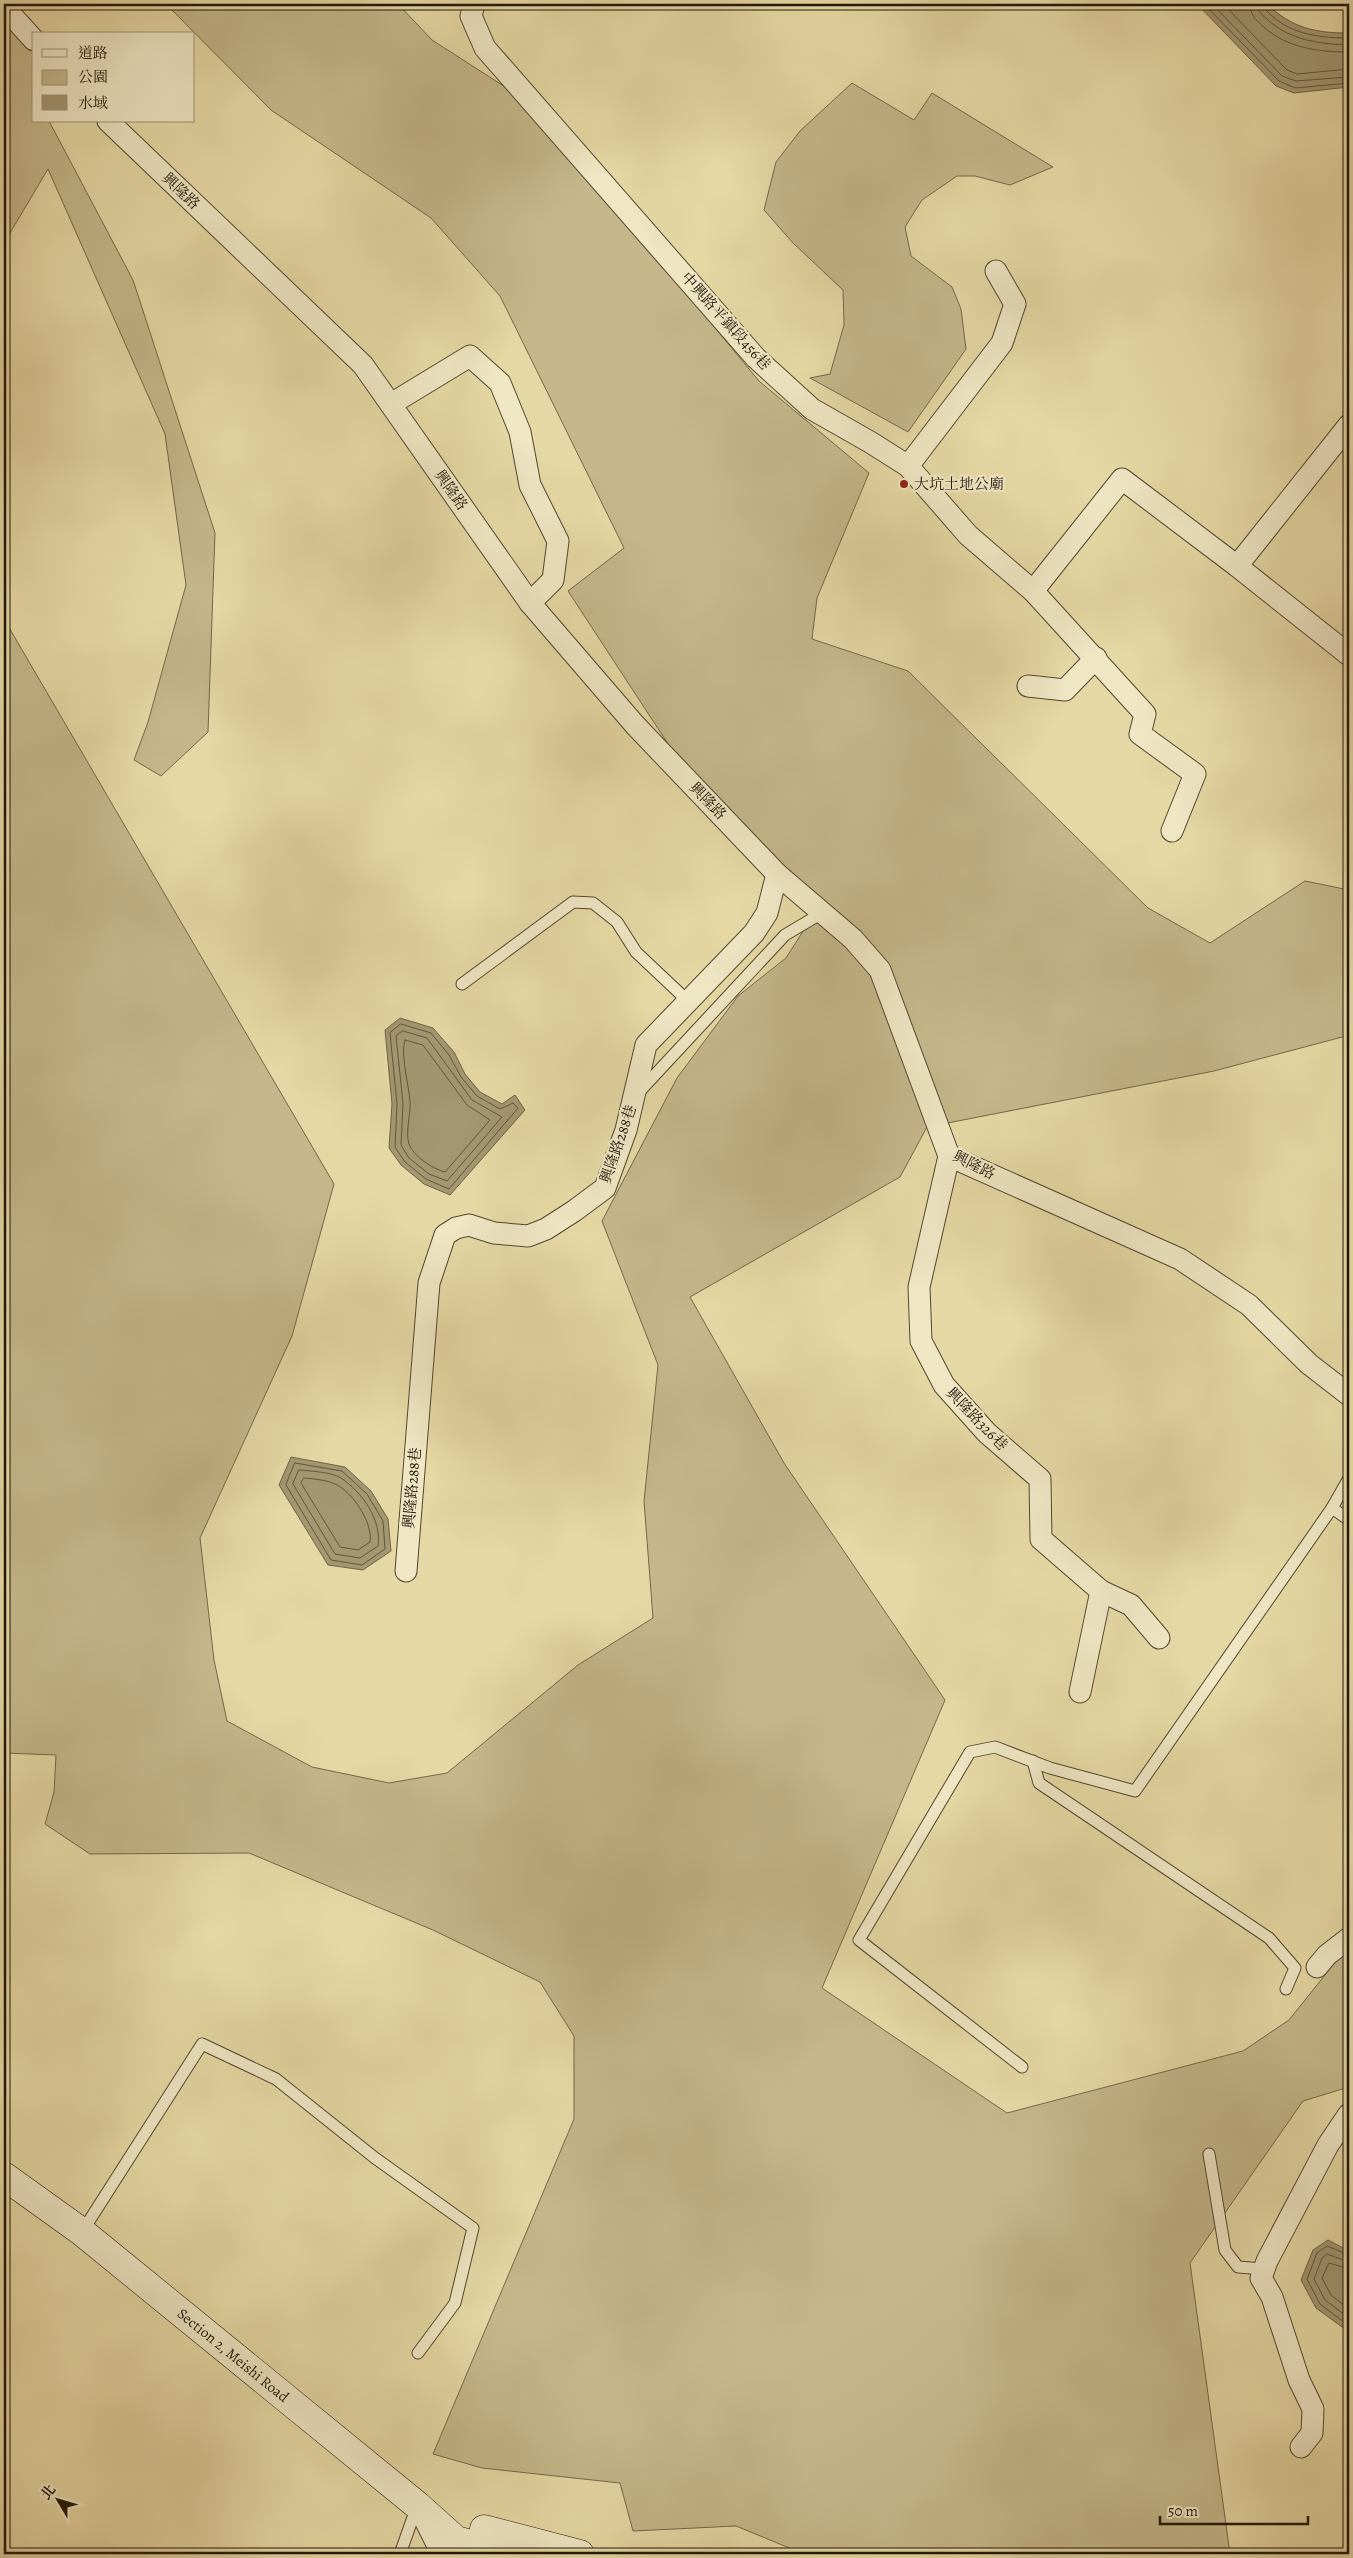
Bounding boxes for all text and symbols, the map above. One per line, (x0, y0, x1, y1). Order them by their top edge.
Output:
legend (32, 32, 195, 122)
text: 道路 (78, 43, 108, 63)
text: 公園 (78, 67, 108, 87)
text: 水域 (78, 93, 108, 113)
street label: 興隆路 (158, 168, 204, 214)
street label: 中興路平鎮段456巷 (677, 268, 775, 374)
street label: 興隆路 (430, 466, 472, 514)
place label: 大坑土地公廟 (914, 474, 1004, 494)
marker: 大坑土地公廟 (898, 478, 910, 490)
street label: 興隆路 (685, 778, 731, 824)
street label: 興隆路288巷 (595, 1102, 641, 1186)
street label: 興隆路 (949, 1146, 999, 1184)
street label: 興隆路326巷 (942, 1383, 1012, 1455)
street label: 興隆路288巷 (398, 1446, 426, 1530)
street label: Section 2, Meishi Road (173, 2304, 294, 2407)
north arrow (32, 2476, 82, 2526)
text: 北 (36, 2481, 60, 2504)
scale bar (1160, 2493, 1308, 2525)
text: 50 m (1168, 2501, 1198, 2521)

